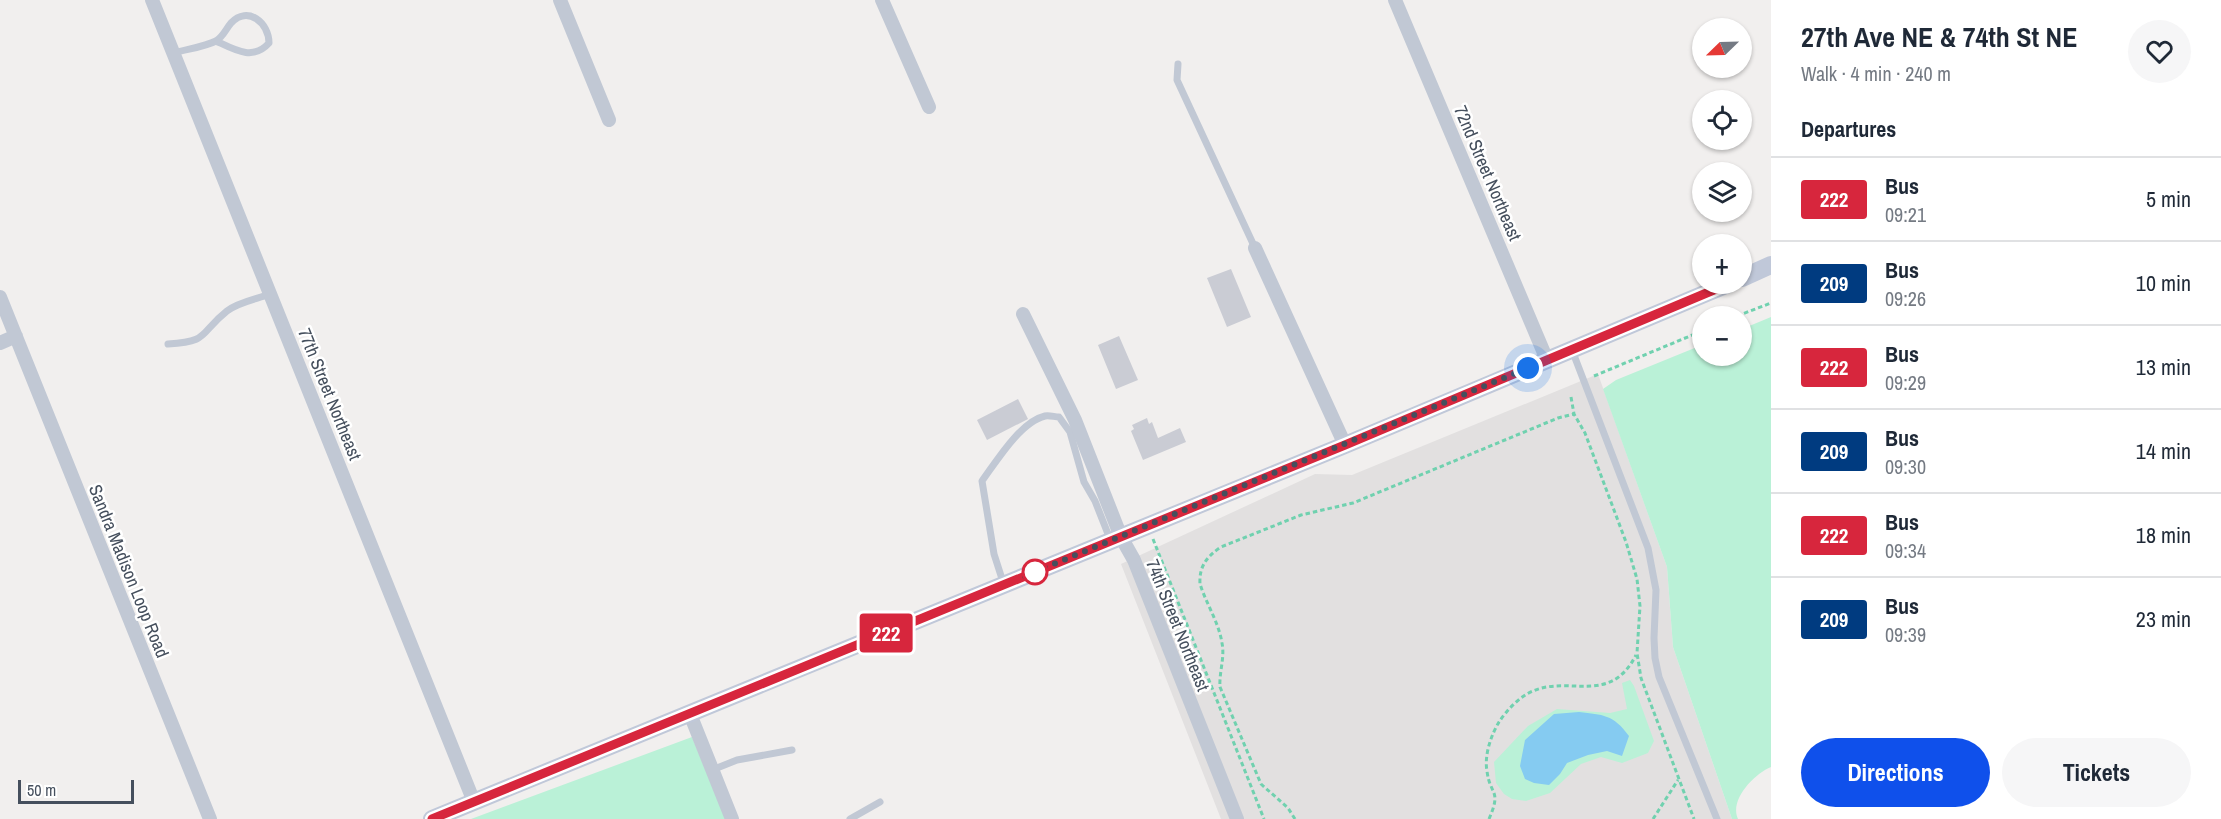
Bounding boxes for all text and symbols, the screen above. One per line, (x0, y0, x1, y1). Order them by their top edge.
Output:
north arrow (1692, 18, 1752, 78)
map controls (1692, 18, 1752, 366)
text: 27th Ave NE & 74th St NE (1801, 18, 2077, 56)
button: heart (2128, 20, 2191, 83)
text: Walk · 4 min · 240 m (1801, 60, 1951, 87)
button: locate (1692, 90, 1752, 150)
street label: 72nd Street Northeast (1448, 102, 1528, 244)
text: Departures (1801, 114, 1896, 144)
button: layers (1692, 162, 1752, 222)
text: Bus (1885, 171, 1919, 201)
text: 5 min (2146, 184, 2191, 214)
text: 222 (1820, 185, 1848, 214)
text: 09:21 (1885, 201, 1926, 228)
button: + (1692, 234, 1752, 294)
text: Bus (1885, 255, 1919, 285)
text: 10 min (2136, 268, 2191, 298)
text: 209 (1820, 269, 1848, 298)
text: 09:26 (1885, 285, 1926, 312)
button: − (1692, 306, 1752, 366)
street label: 77th Street Northeast (292, 324, 368, 464)
text: Bus (1885, 339, 1919, 369)
text: 13 min (2136, 352, 2191, 382)
your location (1513, 353, 1543, 383)
text: 222 (1820, 353, 1848, 382)
text: 09:29 (1885, 369, 1926, 396)
text: Bus (1885, 423, 1919, 453)
text: 14 min (2136, 436, 2191, 466)
text: 209 (1820, 437, 1848, 466)
text: 09:30 (1885, 453, 1926, 480)
street label: Sandra Madison Loop Road (83, 481, 175, 661)
text: Bus (1885, 507, 1919, 537)
text: 18 min (2136, 520, 2191, 550)
text: 222 (1820, 521, 1848, 550)
text: 09:34 (1885, 537, 1926, 564)
street label: 74th Street Northeast (1140, 555, 1216, 695)
unlabelled marker (1022, 559, 1048, 585)
text: Bus (1885, 591, 1919, 621)
text: 23 min (2136, 604, 2191, 634)
text: 209 (1820, 605, 1848, 634)
line badge: 222 (852, 614, 920, 652)
text: 222 (872, 619, 900, 648)
text: 09:39 (1885, 621, 1926, 648)
button: Directions (1801, 738, 1990, 807)
button: Tickets (2002, 738, 2191, 807)
scale bar (18, 777, 134, 804)
text: 50 m (27, 779, 56, 801)

